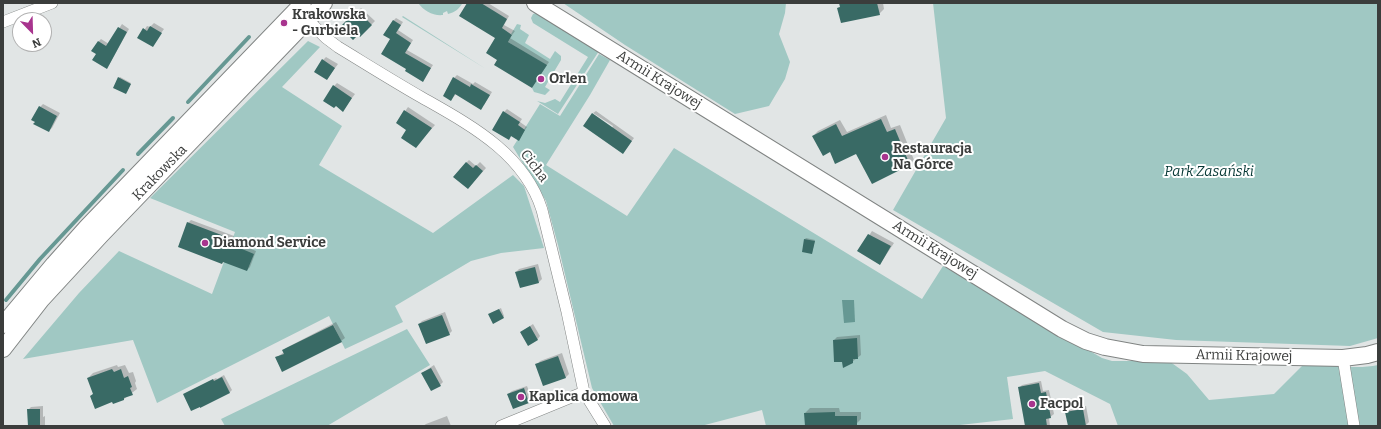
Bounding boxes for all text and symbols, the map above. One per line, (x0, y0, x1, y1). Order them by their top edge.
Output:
place label: Krakowska - Gurbiela (292, 7, 366, 40)
north arrow (12, 12, 52, 52)
marker: Krakowska - Gurbiela (279, 18, 289, 28)
text: N (30, 35, 43, 50)
street label: Armii Krajowej (613, 47, 705, 113)
place label: Orlen (549, 71, 586, 87)
marker: Orlen (536, 74, 546, 84)
place label: Restauracja Na Górce (893, 141, 972, 174)
street label: Krakowska (129, 142, 191, 204)
street label: Cicha (516, 147, 552, 185)
marker: Restauracja Na Górce (880, 152, 890, 162)
park label: Park Zasański (1164, 164, 1254, 180)
street label: Armii Krajowej (889, 217, 981, 283)
place label: Diamond Service (213, 235, 326, 251)
marker: Diamond Service (200, 238, 210, 248)
street label: Armii Krajowej (1195, 347, 1293, 365)
place label: Kaplica domowa (529, 389, 638, 405)
marker: Kaplica domowa (516, 392, 526, 402)
place label: Facpol (1040, 396, 1083, 412)
marker: Facpol (1027, 399, 1037, 409)

